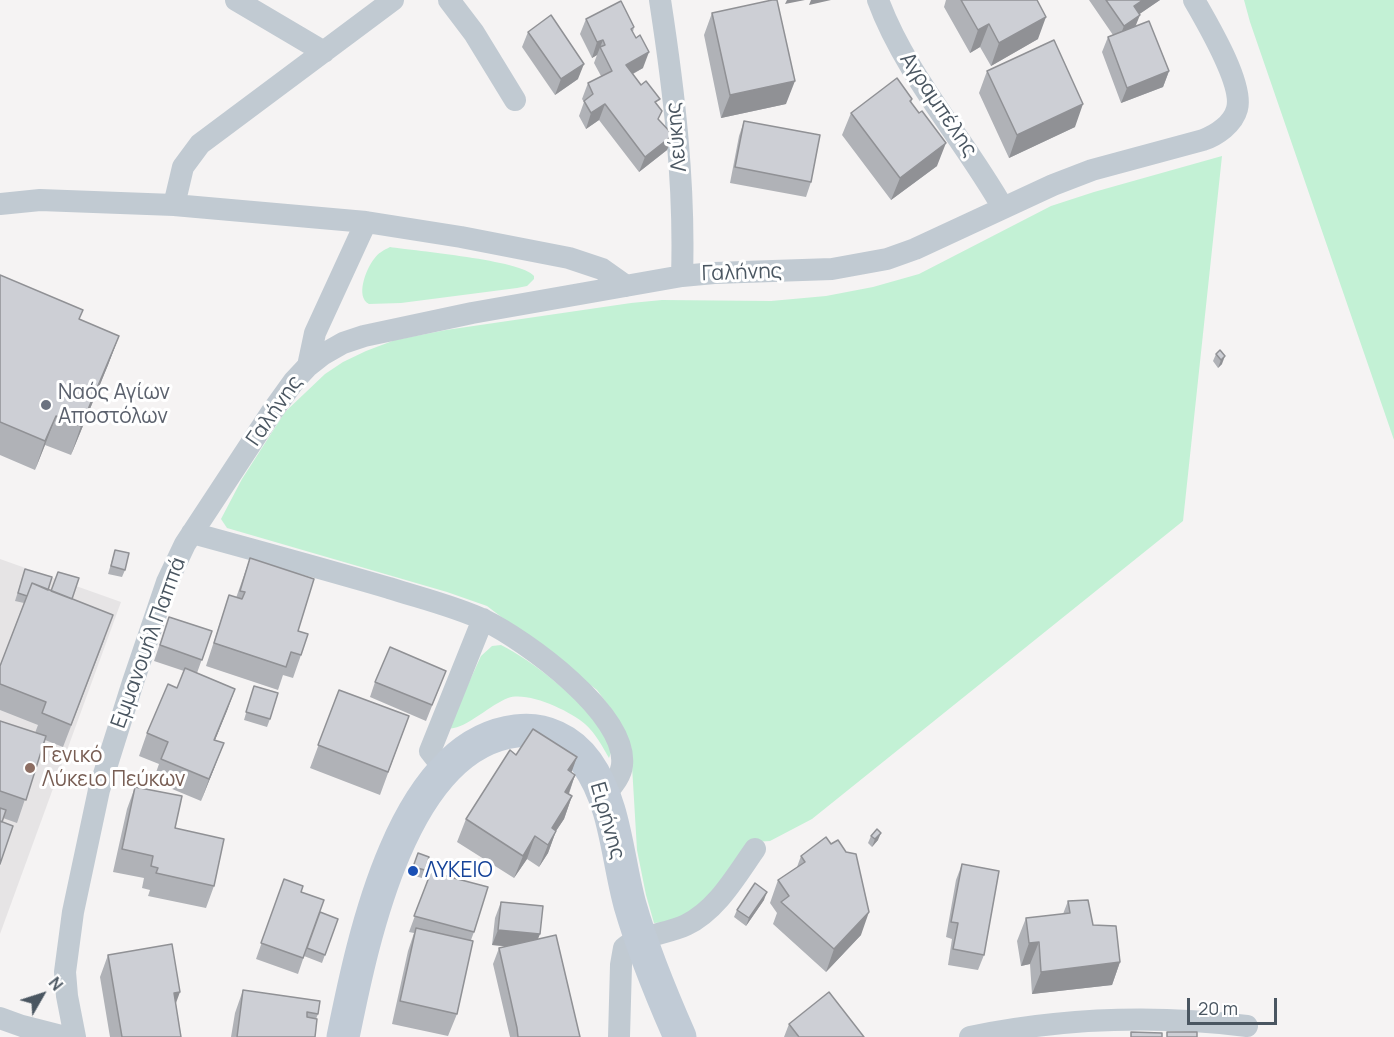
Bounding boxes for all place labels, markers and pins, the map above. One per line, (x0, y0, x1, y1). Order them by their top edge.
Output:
place label: Ναός Αγίων Αποστόλων (58, 380, 170, 430)
marker: Ναός Αγίων Αποστόλων (39, 398, 53, 412)
place label: Γενικό Λύκειο Πεύκων (42, 743, 186, 793)
marker: Γενικό Λύκειο Πεύκων (23, 761, 37, 775)
place label: ΛΥΚΕΙΟ (425, 858, 493, 884)
marker: ΛΥΚΕΙΟ (406, 864, 420, 878)

